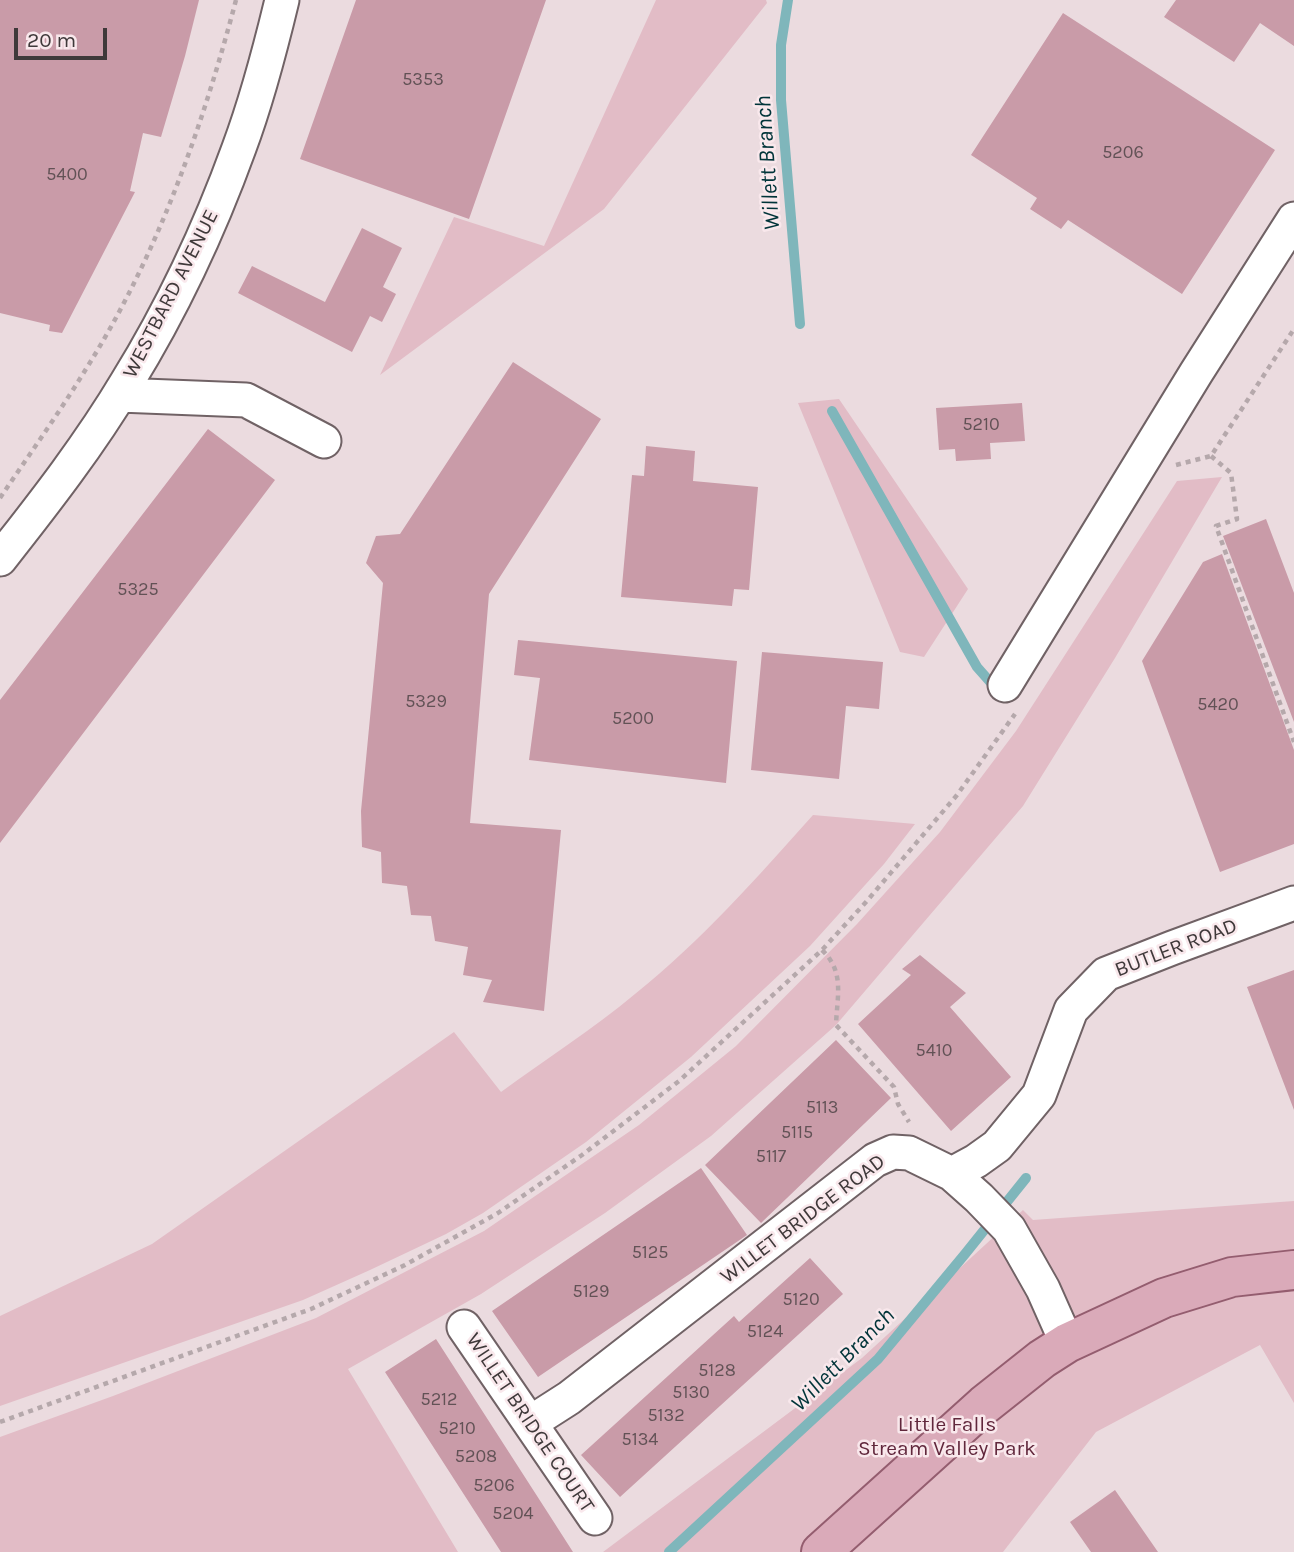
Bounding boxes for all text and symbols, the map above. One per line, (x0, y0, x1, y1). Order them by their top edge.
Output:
scale bar (18, 14, 110, 58)
text: 20 m (27, 28, 76, 52)
house number: 5353 (402, 69, 444, 91)
water label: Willett Branch (750, 94, 786, 232)
house number: 5206 (1102, 142, 1144, 164)
house number: 5400 (46, 164, 88, 186)
street label: WESTBARD AVENUE (118, 206, 224, 382)
house number: 5210 (962, 414, 1000, 436)
house number: 5325 (117, 579, 159, 601)
house number: 5329 (405, 691, 447, 713)
house number: 5420 (1197, 694, 1239, 716)
house number: 5200 (612, 708, 654, 730)
street label: BUTLER ROAD (1111, 913, 1241, 983)
house number: 5410 (916, 1040, 952, 1062)
house number: 5113 (806, 1097, 838, 1119)
house number: 5115 (781, 1122, 813, 1144)
house number: 5117 (756, 1146, 786, 1168)
street label: WILLET BRIDGE ROAD (716, 1149, 890, 1289)
house number: 5125 (632, 1242, 668, 1264)
house number: 5129 (573, 1281, 609, 1303)
house number: 5120 (782, 1289, 820, 1311)
water label: Willett Branch (785, 1302, 901, 1418)
house number: 5124 (747, 1321, 783, 1343)
street label: WILLET BRIDGE COURT (461, 1328, 599, 1518)
house number: 5128 (698, 1360, 736, 1382)
house number: 5130 (672, 1382, 710, 1404)
house number: 5212 (421, 1389, 457, 1411)
house number: 5132 (647, 1405, 685, 1427)
park label: Little Falls Stream Valley Park (858, 1412, 1036, 1462)
house number: 5210 (438, 1418, 476, 1440)
house number: 5134 (622, 1429, 658, 1451)
house number: 5208 (455, 1446, 497, 1468)
house number: 5206 (473, 1475, 515, 1497)
house number: 5204 (492, 1503, 534, 1525)

